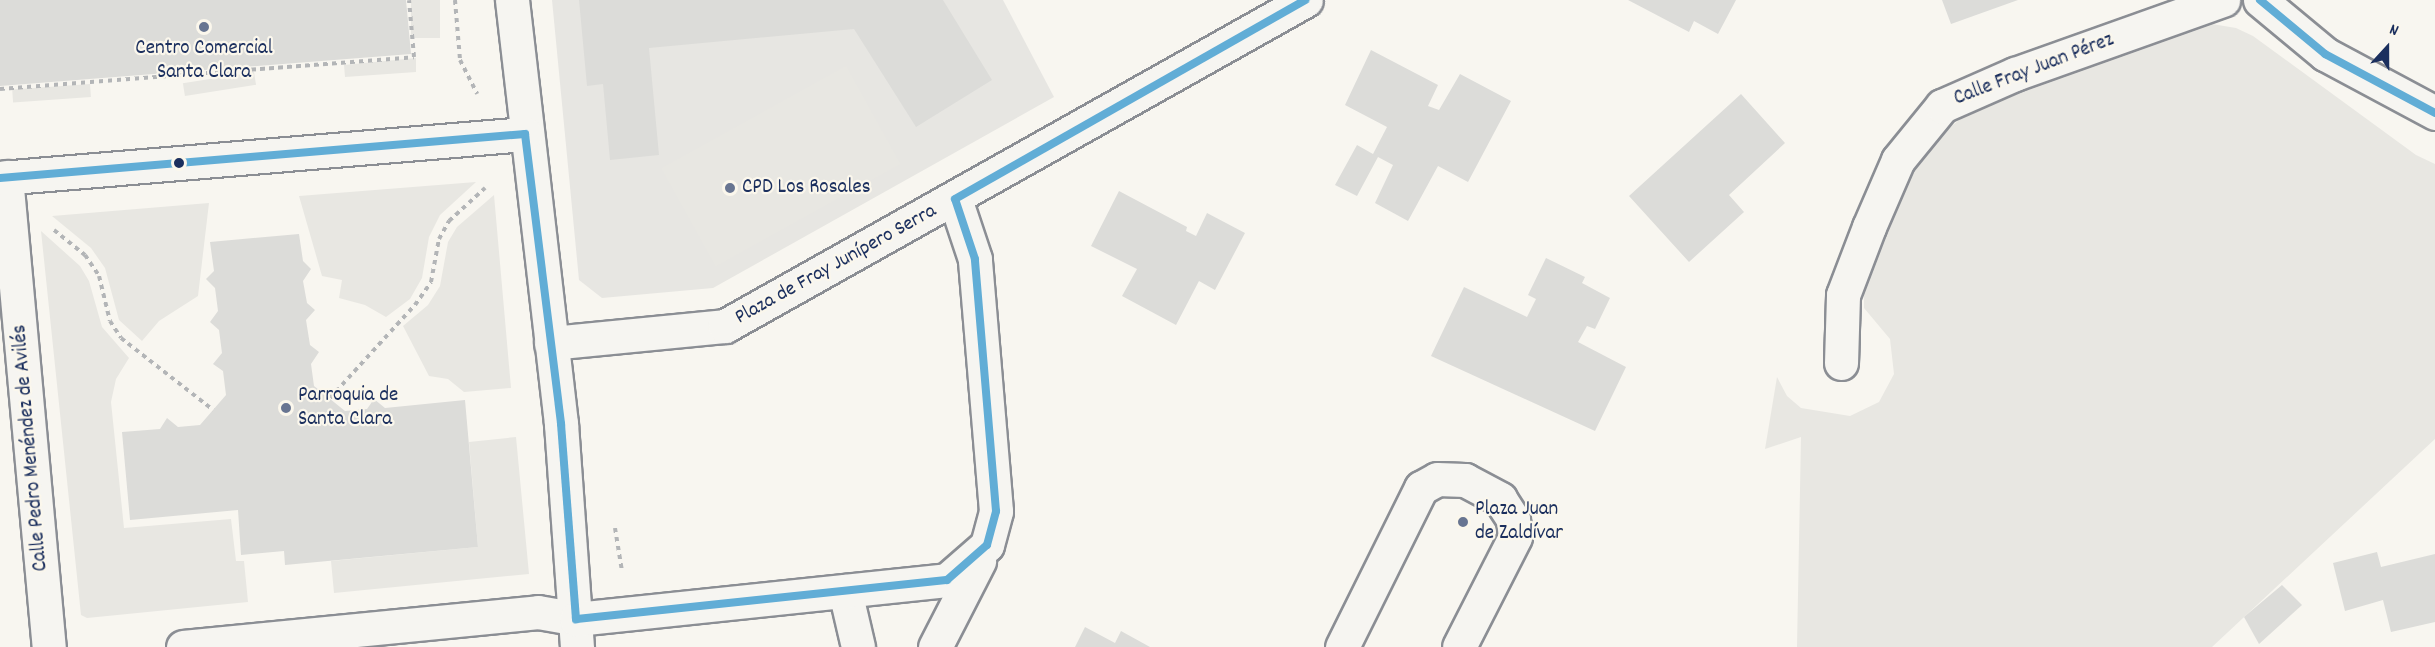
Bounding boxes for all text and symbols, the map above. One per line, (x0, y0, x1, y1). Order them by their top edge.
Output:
north arrow (2357, 18, 2417, 78)
text: N (2386, 19, 2401, 43)
marker: Centro Comercial Santa Clara (197, 20, 211, 34)
street label: Calle Fray Juan Pérez (1950, 28, 2118, 112)
place label: Centro Comercial Santa Clara (135, 36, 273, 86)
unlabelled marker (173, 157, 185, 169)
place label: CPD Los Rosales (742, 175, 870, 201)
marker: CPD Los Rosales (723, 181, 737, 195)
street label: Plaza de Fray Junípero Serra (731, 199, 941, 331)
street label: Calle Pedro Menéndez de Avilés (8, 324, 54, 572)
place label: Parroquia de Santa Clara (298, 383, 398, 433)
marker: Parroquia de Santa Clara (279, 401, 293, 415)
place label: Plaza Juan de Zaldívar (1475, 497, 1563, 547)
marker: Plaza Juan de Zaldívar (1456, 515, 1470, 529)

